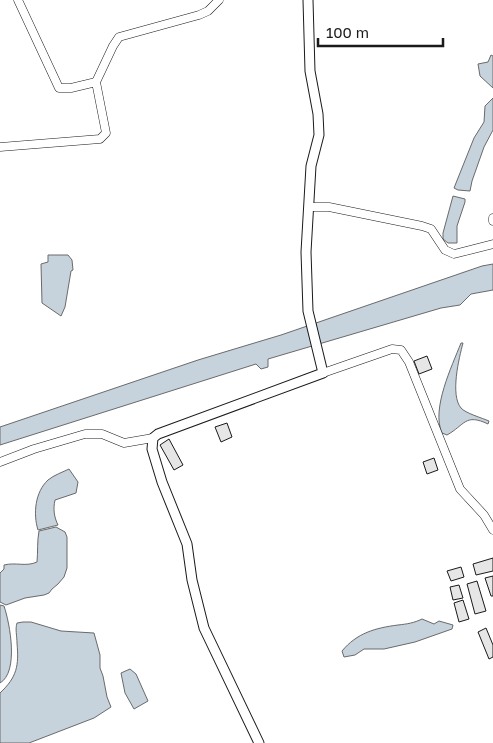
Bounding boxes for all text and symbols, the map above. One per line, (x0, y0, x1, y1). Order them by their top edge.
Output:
scale bar (318, 15, 443, 47)
text: 100 m (326, 23, 369, 41)

